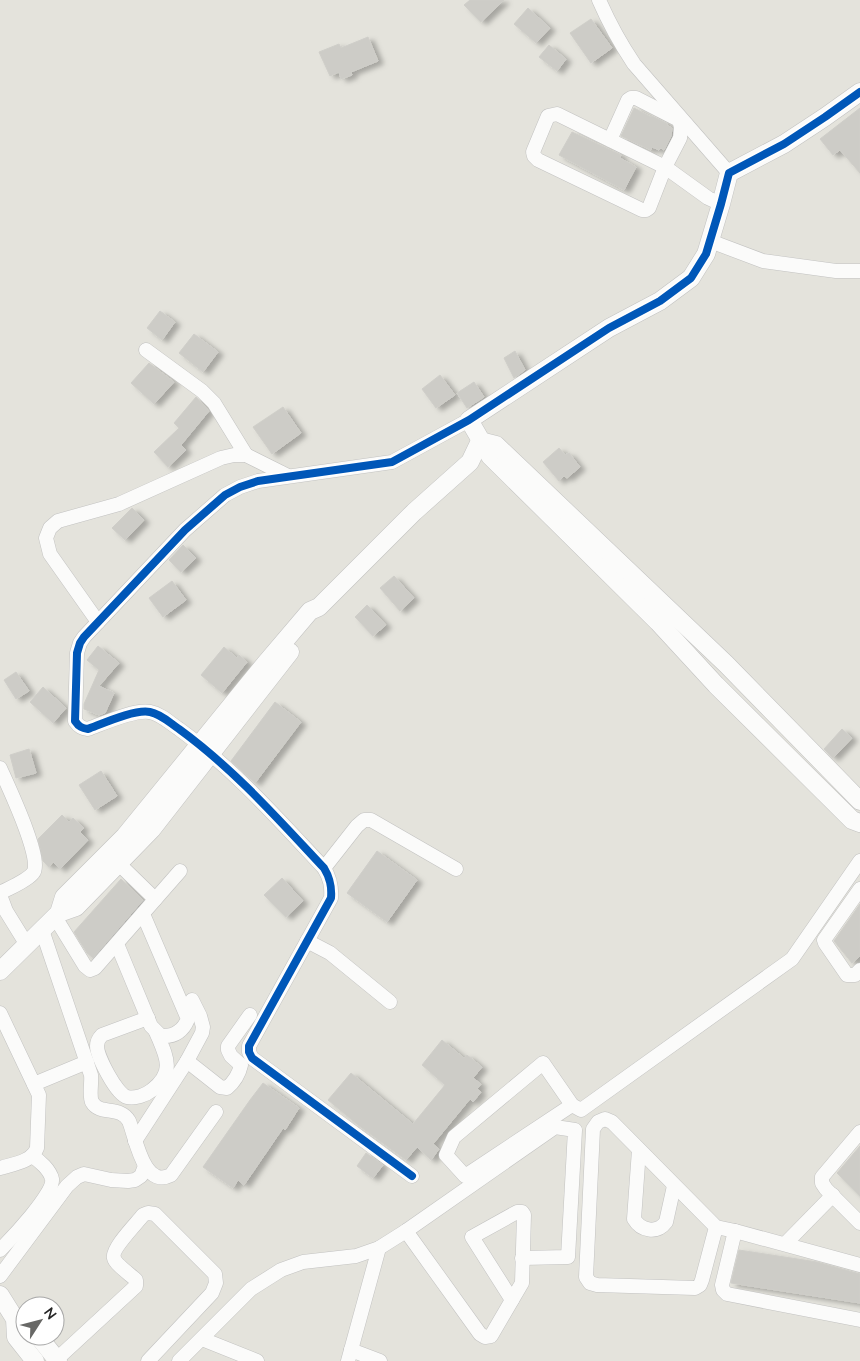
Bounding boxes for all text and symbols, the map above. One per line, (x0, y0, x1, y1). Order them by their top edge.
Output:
north arrow (15, 1296, 65, 1346)
text: N (40, 1304, 61, 1323)

